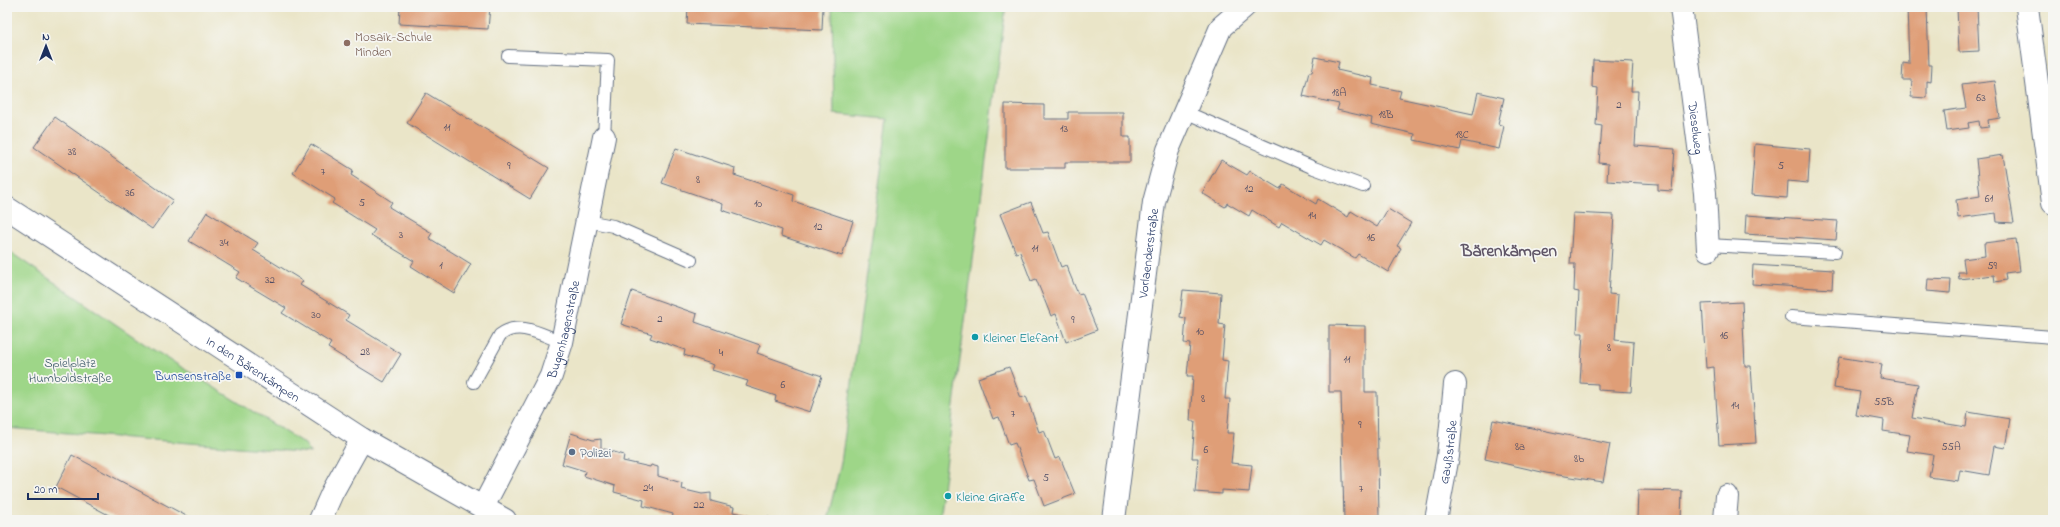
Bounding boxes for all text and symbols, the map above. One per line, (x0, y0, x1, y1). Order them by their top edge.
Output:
north arrow (26, 26, 66, 66)
place label: Mosaik-Schule Minden (355, 28, 432, 62)
text: N (42, 29, 50, 45)
marker: Mosaik-Schule Minden (342, 38, 352, 48)
house number: 18A (1332, 85, 1346, 101)
house number: 63 (1976, 90, 1986, 106)
house number: 2 (1616, 97, 1622, 113)
street label: Dieselweg (1682, 100, 1708, 156)
house number: 18B (1378, 107, 1394, 123)
house number: 11 (444, 120, 451, 136)
house number: 13 (1060, 121, 1068, 137)
house number: 18C (1455, 127, 1469, 143)
house number: 38 (68, 144, 76, 160)
house number: 9 (507, 158, 511, 174)
house number: 5 (1778, 158, 1784, 174)
house number: 7 (321, 164, 326, 180)
house number: 8 (696, 172, 700, 188)
house number: 12 (1245, 181, 1254, 197)
house number: 36 (125, 185, 135, 201)
house number: 61 (1985, 191, 1994, 207)
house number: 5 (359, 195, 365, 211)
house number: 10 (754, 196, 762, 212)
street label: Vorlaenderstraße (1134, 207, 1164, 300)
house number: 14 (1308, 208, 1316, 224)
house number: 12 (814, 219, 823, 235)
house number: 3 (399, 227, 404, 243)
house number: 16 (1367, 230, 1375, 246)
house number: 34 (219, 235, 229, 251)
district label: Bärenkämpen (1460, 239, 1558, 264)
house number: 11 (1032, 241, 1039, 257)
house number: 1 (439, 258, 443, 274)
house number: 59 (1987, 258, 1997, 274)
house number: 32 (265, 272, 276, 288)
street label: Bugenhagenstraße (543, 279, 585, 382)
house number: 30 (311, 307, 321, 323)
house number: 2 (657, 311, 663, 327)
house number: 9 (1071, 312, 1075, 328)
house number: 10 (1196, 324, 1204, 340)
house number: 16 (1720, 328, 1728, 344)
place label: Kleiner Elefant (983, 329, 1060, 348)
street label: In den Bärenkämpen (202, 332, 303, 407)
marker: Kleiner Elefant (970, 332, 980, 342)
house number: 8 (1607, 340, 1611, 356)
house number: 28 (360, 344, 370, 360)
house number: 4 (719, 345, 724, 361)
house number: 11 (1344, 352, 1351, 368)
park label: Spielplatz Humboldstraße (29, 354, 111, 388)
place label: Bunsenstraße (154, 367, 231, 386)
marker: Bunsenstraße (234, 370, 244, 380)
house number: 6 (781, 377, 786, 393)
house number: 8 (1201, 391, 1205, 407)
house number: 55B (1874, 394, 1895, 410)
house number: 14 (1731, 398, 1739, 414)
house number: 7 (1011, 406, 1016, 422)
house number: 9 (1358, 417, 1362, 433)
street label: Gaußstraße (1435, 419, 1462, 486)
house number: 8a (1515, 439, 1525, 455)
house number: 55A (1941, 439, 1961, 455)
house number: 6 (1204, 442, 1209, 458)
place label: Polizei (580, 444, 611, 463)
marker: Polizei (567, 447, 577, 457)
house number: 8b (1574, 451, 1584, 467)
house number: 5 (1043, 470, 1049, 486)
scale bar (28, 475, 98, 501)
house number: 24 (643, 480, 653, 496)
text: 20 m (34, 481, 57, 499)
house number: 7 (1359, 481, 1364, 497)
place label: Kleine Giraffe (956, 488, 1025, 507)
marker: Kleine Giraffe (943, 491, 953, 501)
house number: 22 (694, 497, 705, 513)

